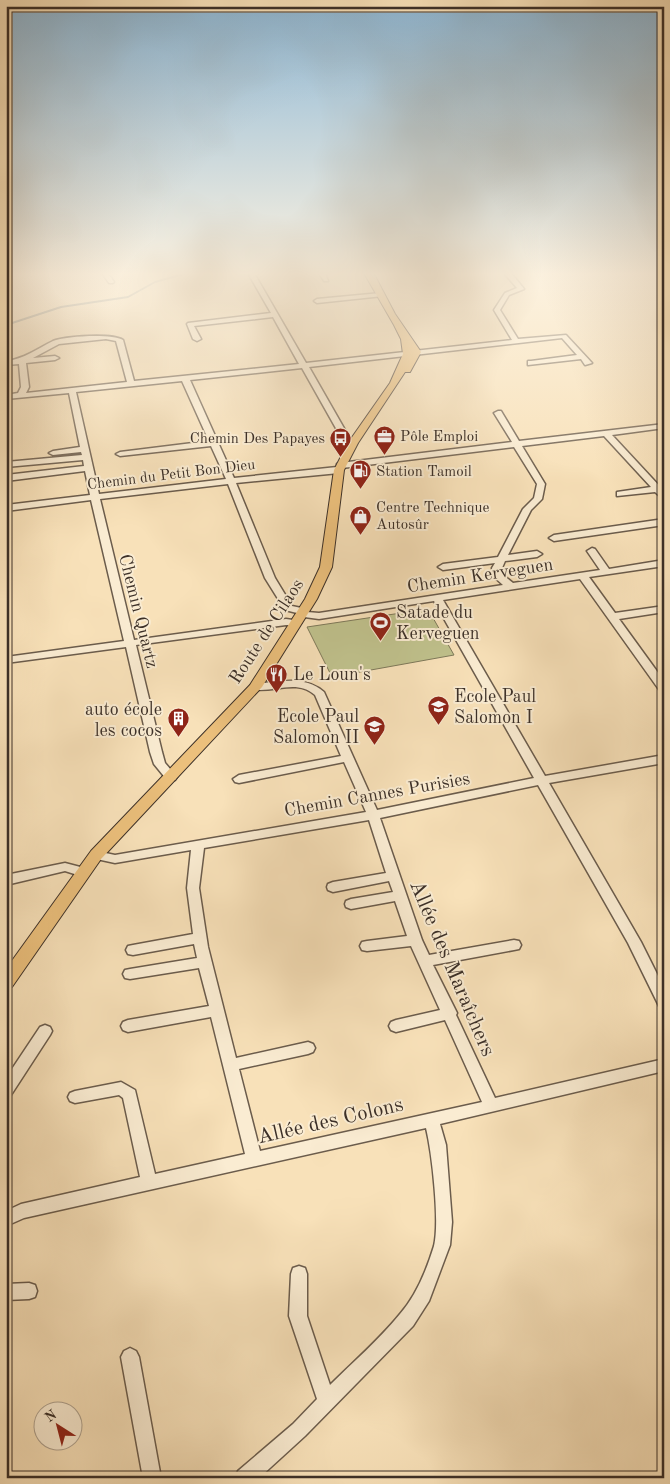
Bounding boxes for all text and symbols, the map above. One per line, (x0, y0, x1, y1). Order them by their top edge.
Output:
office icon: Pôle Emploi (372, 424, 396, 455)
bus stop icon: Chemin Des Papayes (329, 426, 353, 457)
place label: Pôle Emploi (400, 430, 478, 445)
place label: Chemin Des Papayes (190, 432, 325, 447)
street label: Chemin du Petit Bon Dieu (86, 458, 256, 493)
fuel station icon: Station Tamoil (348, 459, 372, 490)
place label: Station Tamoil (376, 465, 472, 480)
place label: Centre Technique Autosûr (376, 501, 490, 533)
shop icon: Centre Technique Autosûr (348, 504, 372, 535)
street label: Chemin Quartz (115, 552, 161, 670)
street label: Chemin Kerveguen (406, 556, 555, 596)
street label: Route de Cilaos (226, 576, 307, 687)
place label: Satade du Kerveguen (396, 604, 480, 643)
sports icon: Satade du Kerveguen (368, 610, 392, 641)
restaurant icon: Le Loun's (265, 662, 289, 693)
place label: Le Loun's (293, 666, 371, 684)
place label: Ecole Paul Salomon I (454, 688, 536, 727)
school or university icon: Ecole Paul Salomon I (426, 694, 450, 725)
place label: auto école les cocos (85, 701, 162, 740)
building icon: auto école les cocos (166, 707, 190, 738)
place label: Ecole Paul Salomon II (273, 708, 359, 747)
school or university icon: Ecole Paul Salomon II (363, 714, 387, 745)
street label: Chemin Cannes Purisies (283, 770, 472, 820)
street label: Allée des Maraîchers (405, 877, 498, 1060)
street label: Allée des Colons (255, 1094, 405, 1148)
north arrow (32, 1402, 82, 1452)
text: N (43, 1407, 60, 1425)

